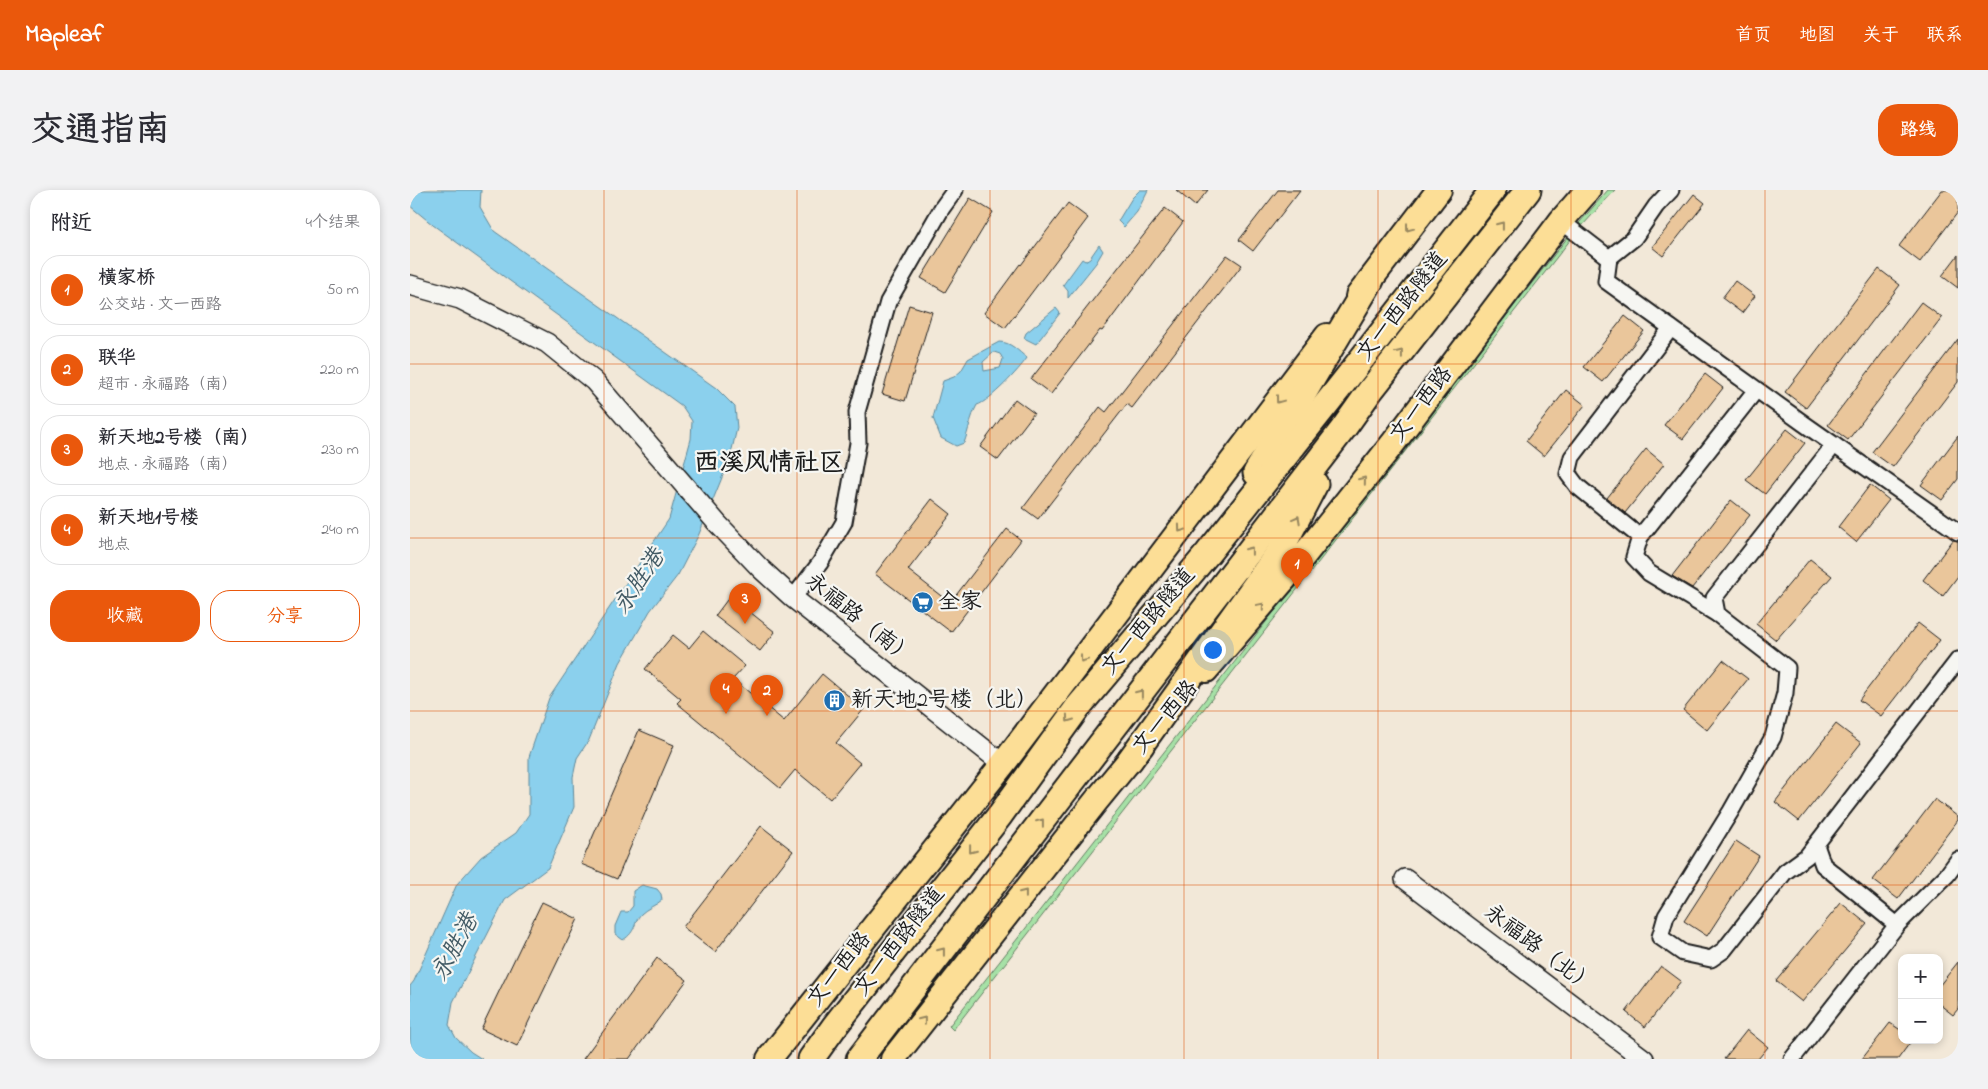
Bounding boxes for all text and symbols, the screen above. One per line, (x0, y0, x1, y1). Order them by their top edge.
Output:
text: Mapleaf (25, 18, 104, 53)
text: 首页 (1735, 23, 1771, 49)
text: 地图 (1799, 23, 1835, 49)
text: 关于 (1863, 23, 1899, 49)
text: 联系 (1927, 23, 1963, 49)
button: 路线 (1878, 104, 1958, 156)
text: 交通指南 (30, 106, 170, 157)
text: 附近 (50, 209, 92, 239)
text: 4个结果 (305, 211, 360, 235)
one-way arrow (1406, 222, 1415, 232)
one-way arrow (1495, 222, 1503, 231)
street label: 文一西路隧道 (1350, 245, 1456, 369)
text: 横家桥 (98, 265, 155, 292)
text: 1 (64, 278, 70, 302)
text: 50 m (327, 278, 359, 302)
text: 公交站 · 文一西路 (98, 293, 221, 317)
text: 联华 (98, 345, 136, 372)
one-way arrow (1394, 350, 1402, 359)
text: 2 (63, 358, 71, 382)
text: 220 m (320, 358, 359, 382)
street label: 文一西路 (1383, 360, 1461, 450)
text: 超市 · 永福路（南） (98, 373, 237, 397)
one-way arrow (1276, 394, 1285, 404)
text: 新天地2号楼（南） (98, 425, 259, 452)
text: 3 (64, 438, 70, 462)
text: 230 m (321, 438, 359, 462)
district label: 西溪风情社区 (694, 446, 844, 482)
text: 地点 · 永福路（南） (98, 453, 237, 477)
one-way arrow (1358, 477, 1366, 486)
text: 新天地1号楼 (98, 505, 199, 532)
one-way arrow (1291, 515, 1301, 524)
text: 4 (64, 518, 70, 542)
text: 240 m (321, 518, 359, 542)
one-way arrow (1178, 523, 1186, 532)
text: 地点 (98, 533, 130, 557)
water label: 永胜港 (605, 541, 676, 622)
one-way arrow (1244, 547, 1253, 556)
pin: 1 (1281, 548, 1313, 589)
street label: 文一西路隧道 (1094, 561, 1204, 683)
street label: 永福路（南） (798, 566, 920, 674)
pin: 3 (729, 583, 761, 624)
place label: 全家 (938, 587, 982, 619)
button: 收藏 (50, 590, 200, 642)
button: 分享 (210, 590, 360, 642)
supermarket icon: 全家 (910, 591, 934, 615)
one-way arrow (1255, 603, 1264, 612)
your location (1200, 637, 1226, 663)
one-way arrow (1081, 653, 1089, 662)
pin: 4 (710, 673, 742, 714)
street label: 文一西路 (1125, 674, 1207, 762)
pin: 2 (751, 675, 783, 716)
place label: 新天地2号楼（北） (851, 685, 1038, 717)
building icon: 新天地2号楼（北） (823, 689, 847, 713)
one-way arrow (1135, 690, 1143, 699)
one-way arrow (1066, 713, 1075, 723)
one-way arrow (1036, 819, 1044, 828)
one-way arrow (970, 844, 978, 853)
street label: 文一西路隧道 (847, 880, 953, 1004)
one-way arrow (1018, 890, 1026, 899)
street label: 永福路（北） (1477, 897, 1601, 1003)
water label: 永胜港 (424, 906, 489, 988)
street label: 文一西路 (800, 925, 880, 1015)
one-way arrow (937, 948, 945, 957)
map controls (1898, 954, 1943, 1044)
button: + (1898, 954, 1943, 999)
button: − (1898, 999, 1943, 1044)
one-way arrow (917, 1017, 926, 1026)

